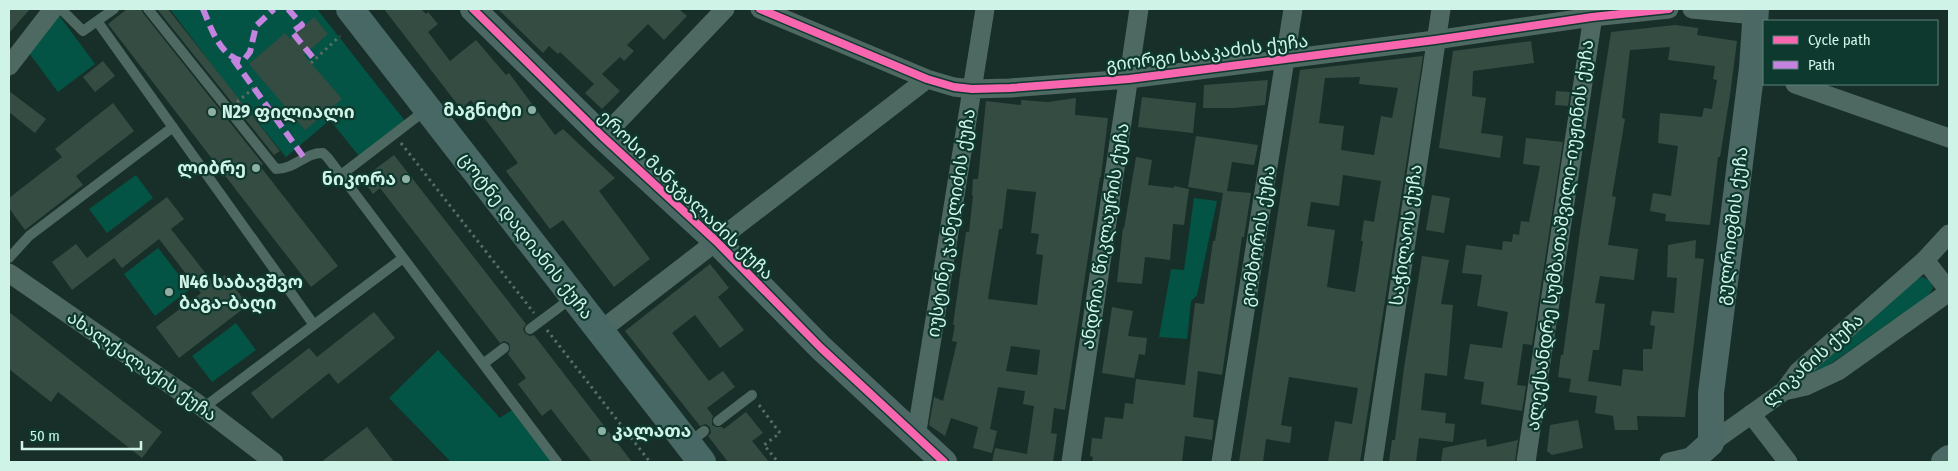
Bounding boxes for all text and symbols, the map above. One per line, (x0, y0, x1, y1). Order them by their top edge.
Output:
legend (1763, 20, 1938, 85)
street label: გიორგი სააკაძის ქუჩა (1105, 30, 1309, 76)
text: Cycle path (1808, 31, 1871, 49)
street label: ალექსანდრე სუმბათაშვილი-იუჟინის ქუჩა (1522, 38, 1598, 432)
text: Path (1808, 56, 1835, 74)
place label: მაგნიტი (443, 99, 522, 121)
place label: N29 ფილიალი (222, 101, 355, 123)
marker: მაგნიტი (526, 104, 538, 116)
street label: ეროსი მანჯგალაძის ქუჩა (594, 105, 778, 285)
marker: N29 ფილიალი (206, 106, 218, 118)
street label: იუსტინე ჯანელიძის ქუჩა (922, 107, 980, 339)
street label: ანდრია წიკლაურის ქუჩა (1076, 121, 1134, 351)
street label: გულრიფშის ქუჩა (1711, 145, 1753, 307)
street label: ცოტნე დადიანის ქუჩა (454, 148, 598, 324)
place label: ლიბრე (177, 157, 246, 179)
marker: ლიბრე (250, 162, 262, 174)
street label: საჭილაოს ქუჩა (1385, 163, 1427, 307)
street label: გომბორის ქუჩა (1236, 164, 1280, 308)
place label: ნიკორა (322, 168, 396, 190)
marker: ნიკორა (400, 173, 412, 185)
place label: N46 საბავშვო ბაგა-ბაღი (179, 271, 303, 314)
marker: N46 საბავშვო ბაგა-ბაღი (163, 286, 175, 298)
street label: ახალქალაქის ქუჩა (63, 306, 221, 426)
street label: ლიკანის ქუჩა (1758, 309, 1868, 411)
scale bar (22, 418, 141, 450)
place label: კალათა (612, 420, 691, 442)
marker: კალათა (596, 425, 608, 437)
text: 50 m (30, 427, 60, 445)

